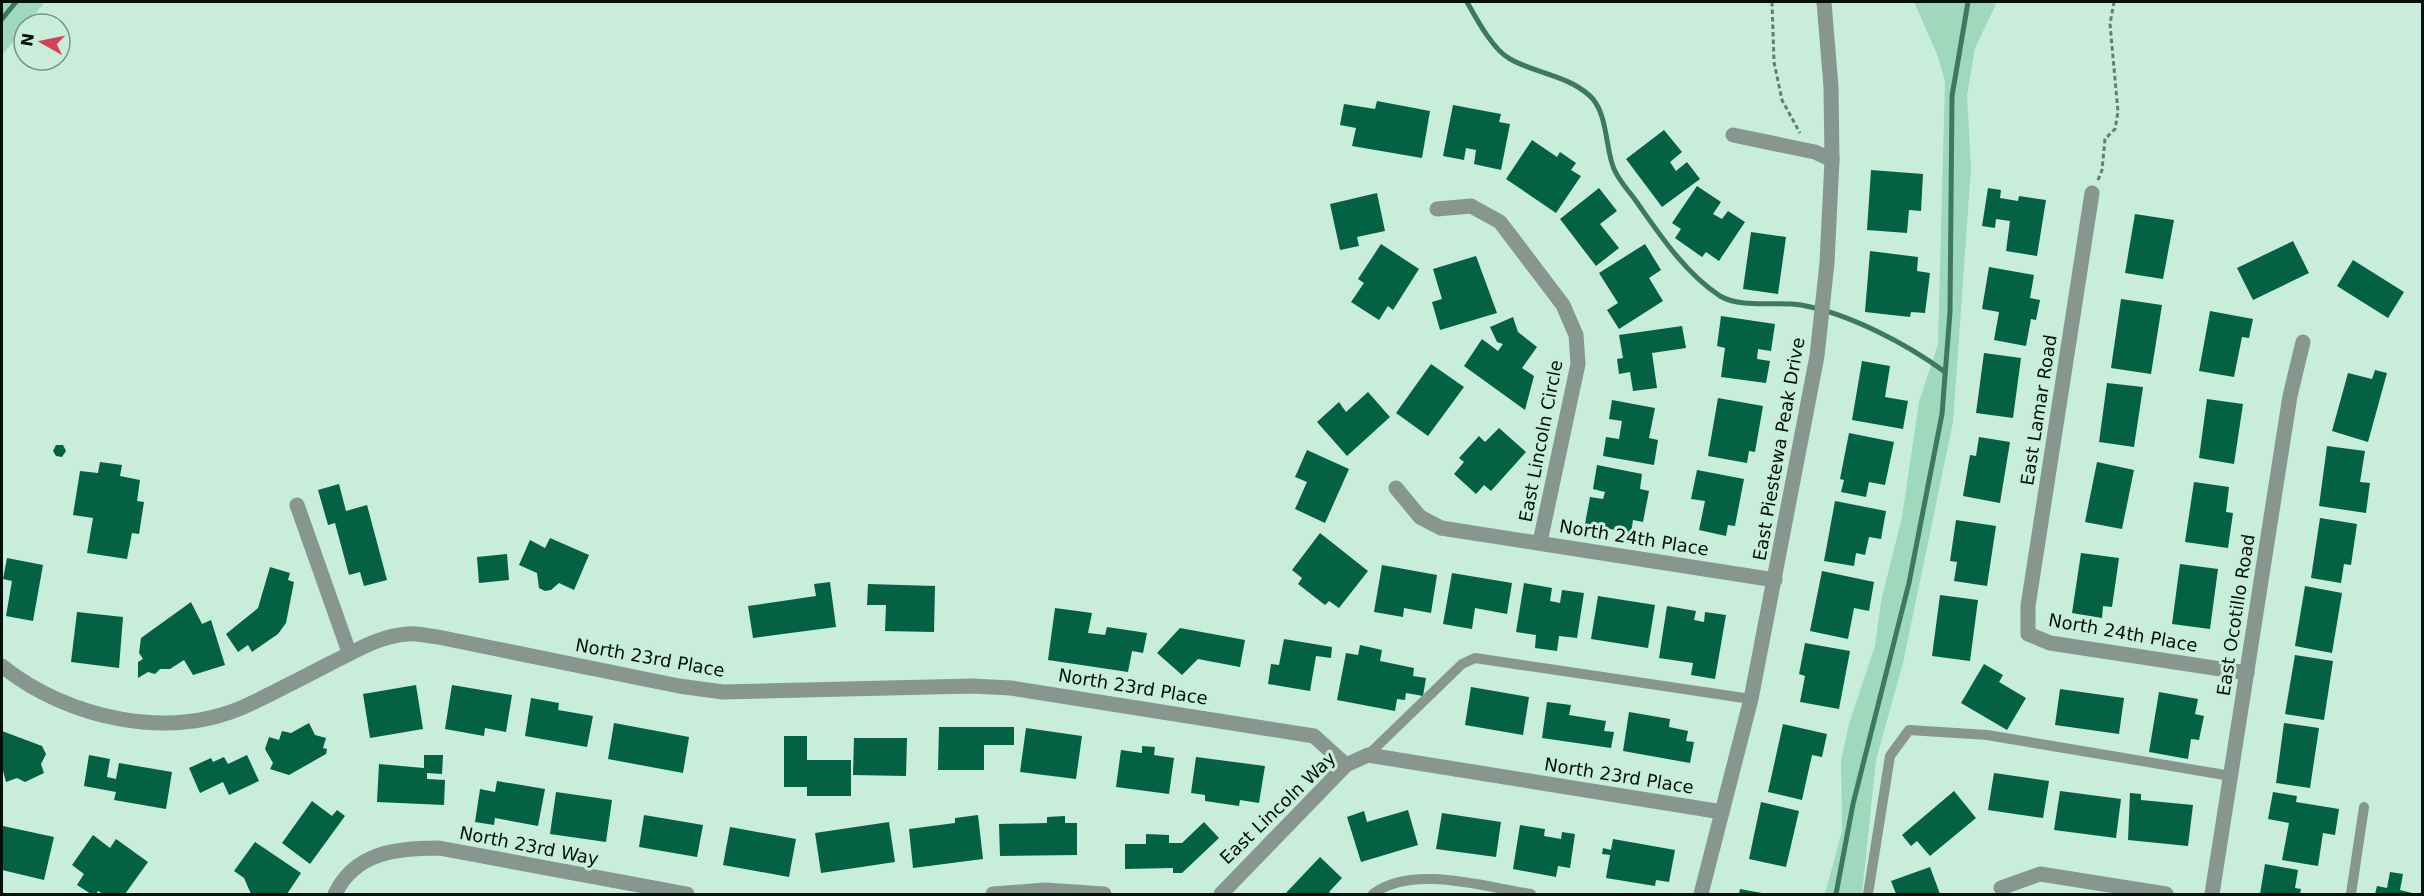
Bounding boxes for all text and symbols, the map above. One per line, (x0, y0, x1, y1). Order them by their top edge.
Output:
north arrow (12, 12, 72, 72)
text: N (17, 32, 38, 48)
street label: East Lamar Road (2016, 333, 2061, 487)
street label: East Piestewa Peak Drive (1748, 336, 1809, 562)
street label: East Lincoln Circle (1514, 358, 1567, 524)
street label: North 24th Place (1558, 515, 1710, 560)
street label: East Ocotillo Road (2212, 532, 2259, 697)
street label: North 24th Place (2047, 609, 2199, 656)
street label: North 23rd Place (574, 634, 726, 681)
street label: North 23rd Place (1057, 664, 1209, 709)
street label: East Lincoln Way (1216, 747, 1340, 868)
street label: North 23rd Place (1543, 753, 1695, 798)
street label: North 23rd Way (458, 822, 601, 869)

